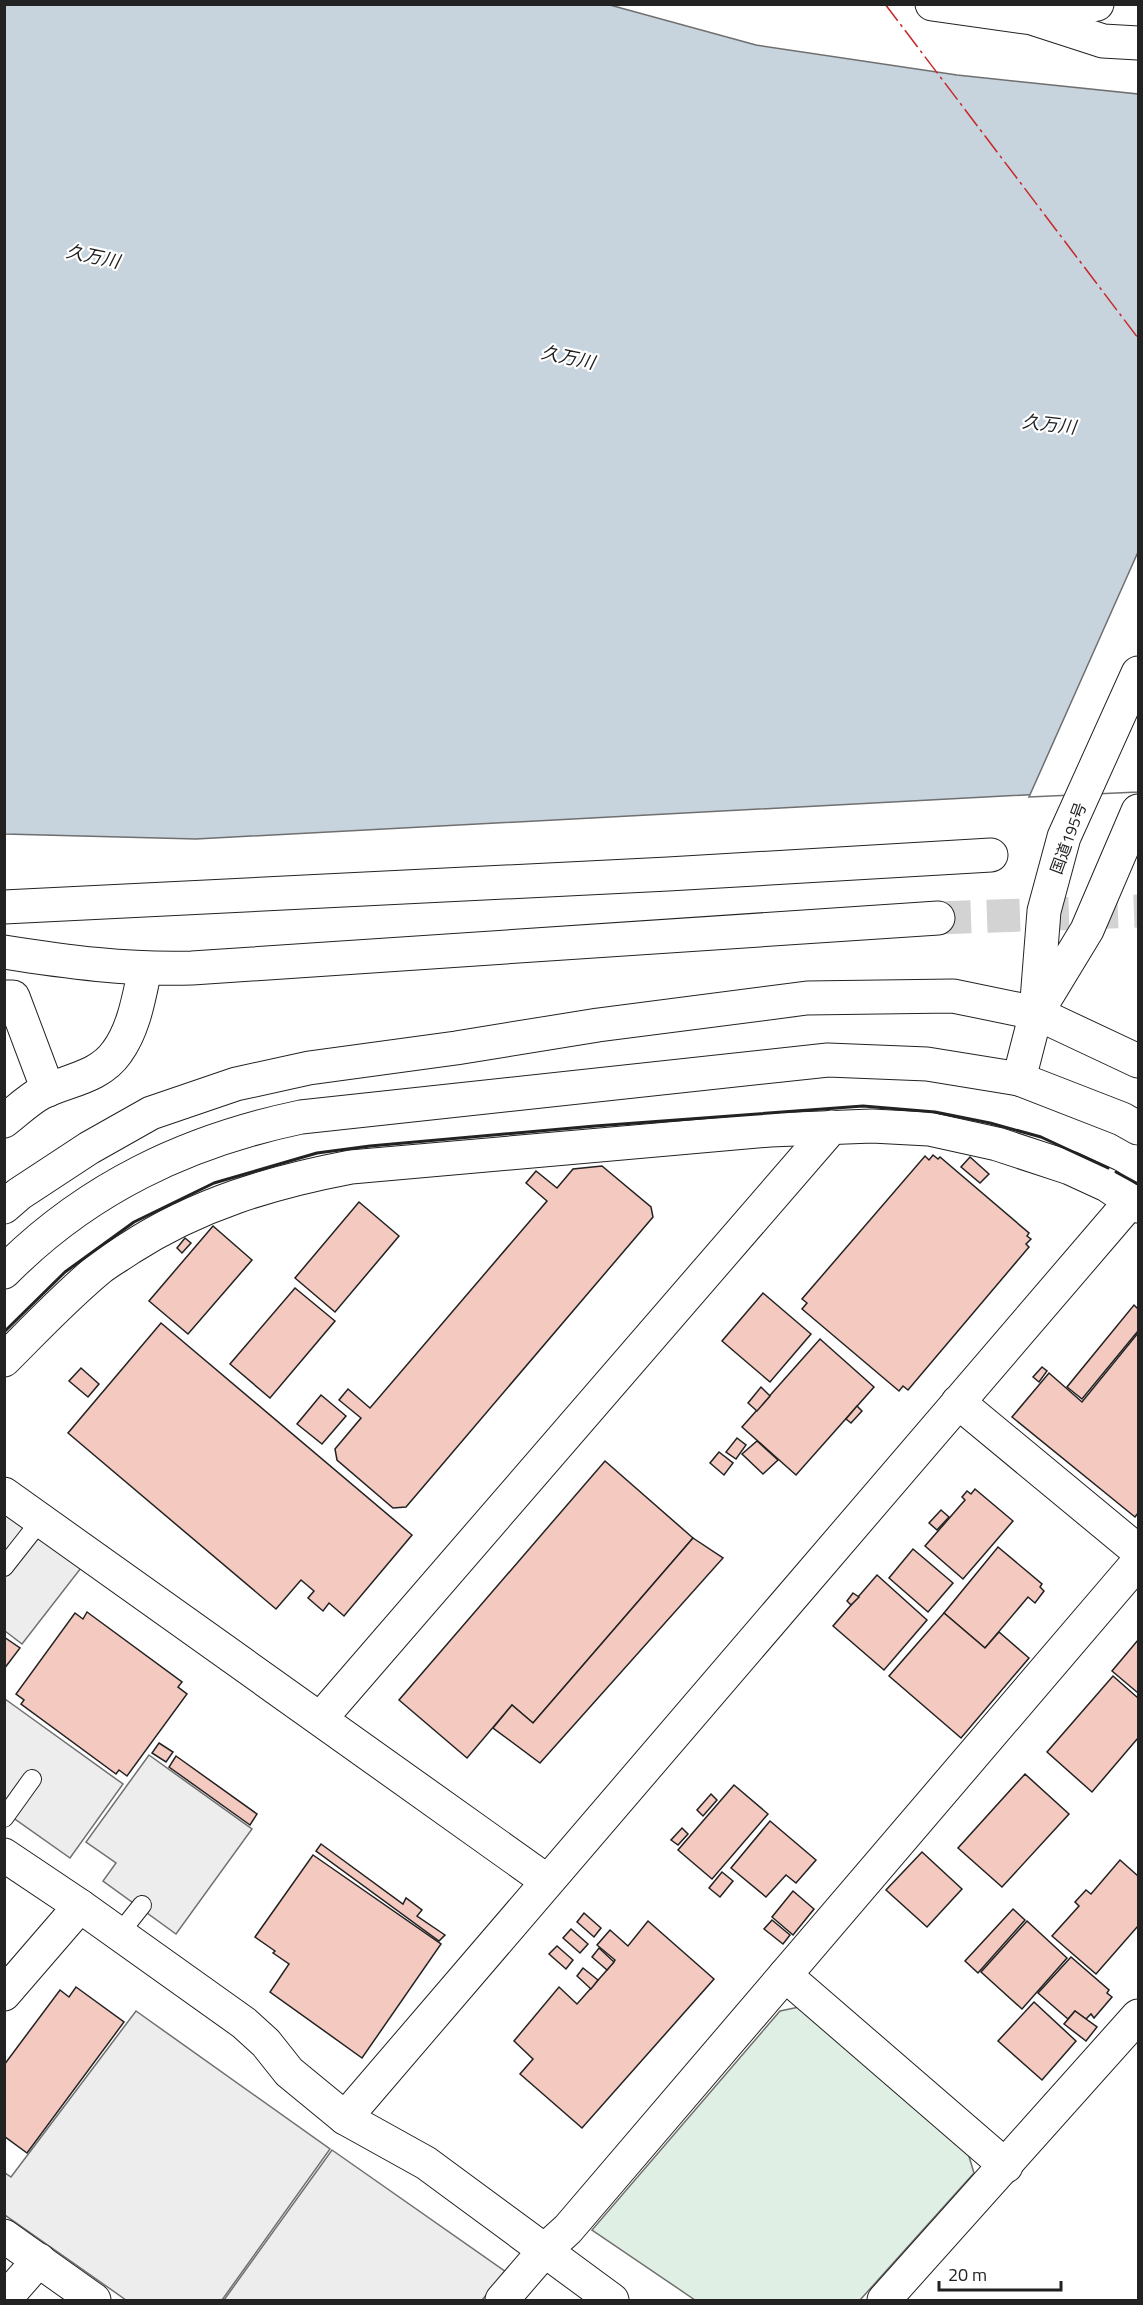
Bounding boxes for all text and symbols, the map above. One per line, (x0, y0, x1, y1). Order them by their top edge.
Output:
water label: 久万川 (64, 237, 124, 275)
water label: 久万川 (539, 338, 599, 376)
water label: 久万川 (1021, 407, 1079, 441)
street label: 国道195号 (1044, 799, 1092, 877)
scale bar (939, 2254, 1060, 2292)
text: 20 m (948, 2261, 987, 2288)

